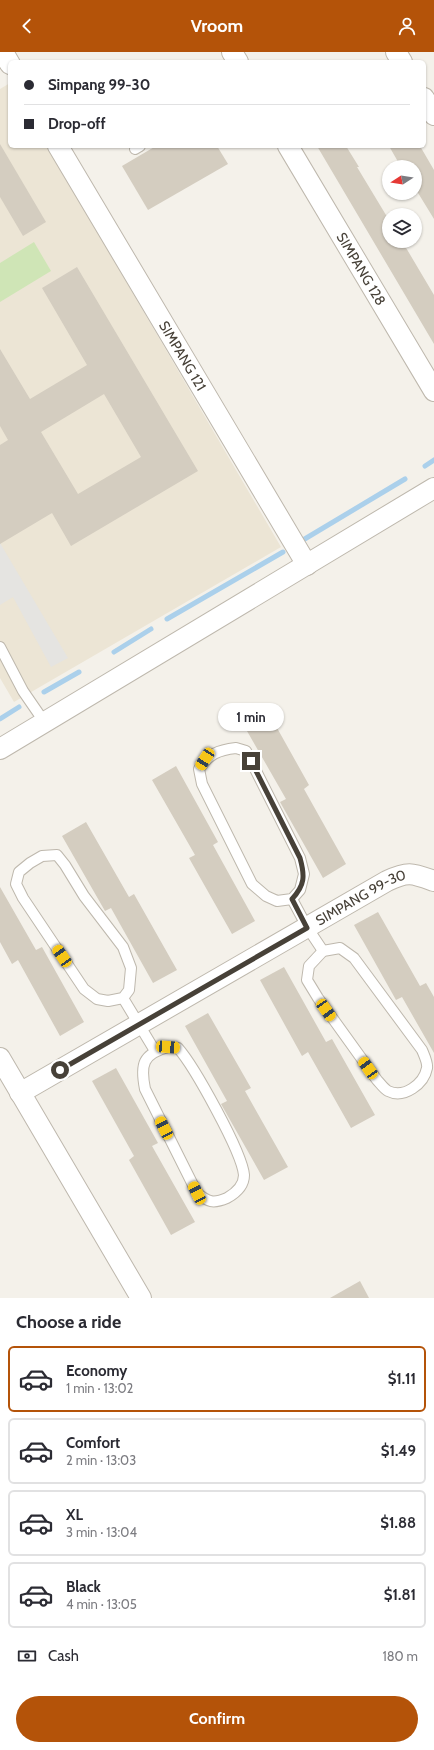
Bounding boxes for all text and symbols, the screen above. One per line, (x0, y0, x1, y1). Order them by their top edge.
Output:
icon: back (16, 15, 38, 37)
text: Vroom (191, 15, 243, 37)
icon: person (396, 15, 418, 37)
text: Simpang 99-30 (48, 76, 150, 94)
text: Drop-off (48, 115, 106, 133)
north arrow (382, 160, 422, 200)
map controls (382, 160, 422, 248)
button: layers (382, 208, 422, 248)
street label: SIMPANG 128 (333, 229, 390, 309)
street label: SIMPANG 121 (155, 318, 210, 394)
callout: 1 min (218, 703, 284, 731)
text: 1 min (236, 709, 266, 725)
car (193, 746, 217, 772)
route end (242, 752, 260, 770)
street label: SIMPANG 99-30 (312, 865, 408, 929)
car (50, 943, 74, 969)
car (314, 997, 338, 1023)
car (156, 1040, 180, 1054)
car (356, 1055, 380, 1081)
route start (51, 1061, 69, 1079)
car (153, 1115, 175, 1141)
car (186, 1180, 208, 1206)
text: Choose a ride (16, 1311, 121, 1333)
icon: car (18, 1361, 54, 1397)
text: Economy (66, 1362, 127, 1380)
text: $1.11 (388, 1370, 416, 1388)
text: 1 min · 13:02 (66, 1380, 133, 1396)
icon: car (18, 1433, 54, 1469)
text: Comfort (66, 1434, 120, 1452)
text: $1.49 (381, 1442, 416, 1460)
text: 2 min · 13:03 (66, 1452, 136, 1468)
icon: car (18, 1505, 54, 1541)
text: XL (66, 1506, 83, 1524)
text: $1.88 (380, 1514, 416, 1532)
text: 3 min · 13:04 (66, 1524, 137, 1540)
icon: car (18, 1577, 54, 1613)
text: Black (66, 1578, 101, 1596)
text: $1.81 (384, 1586, 416, 1604)
text: 4 min · 13:05 (66, 1596, 137, 1612)
icon: cash (16, 1645, 38, 1667)
text: Cash (48, 1647, 79, 1665)
text: 180 m (382, 1648, 418, 1664)
button: Confirm (16, 1696, 418, 1742)

